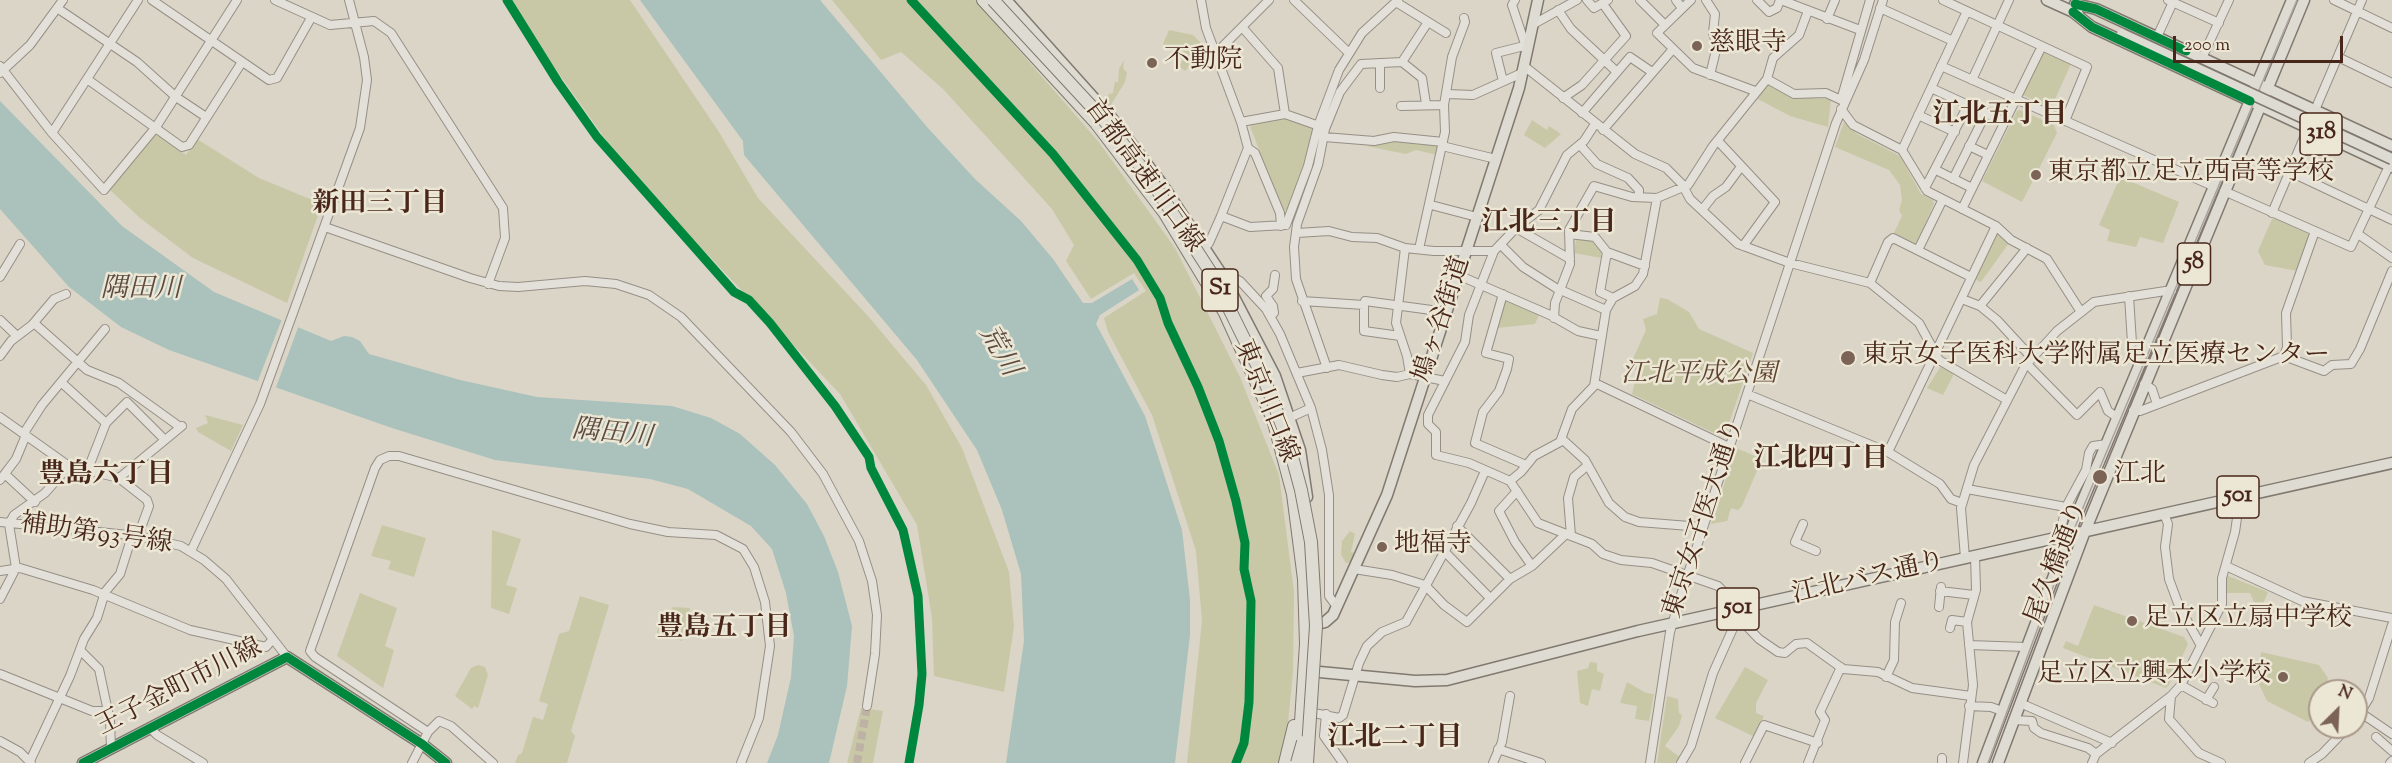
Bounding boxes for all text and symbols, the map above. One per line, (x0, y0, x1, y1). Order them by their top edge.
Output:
scale bar (2176, 24, 2346, 62)
place label: 慈眼寺 (1709, 30, 1787, 62)
text: 200 m (2184, 33, 2230, 59)
marker: 慈眼寺 (1690, 39, 1704, 53)
place label: 不動院 (1164, 47, 1242, 79)
marker: 不動院 (1145, 56, 1159, 70)
street label: 首都高速川口線 (1076, 94, 1208, 260)
district label: 江北五丁目 (1933, 101, 2067, 133)
road number: 318 (2300, 113, 2342, 155)
place label: 東京都立足立西高等学校 (2048, 159, 2334, 191)
marker: 東京都立足立西高等学校 (2029, 168, 2043, 182)
district label: 新田三丁目 (313, 190, 447, 222)
district label: 江北三丁目 (1482, 209, 1616, 241)
road number: 58 (2178, 243, 2210, 285)
street label: 鳩ヶ谷街道 (1409, 253, 1479, 387)
road number: S1 (1202, 269, 1238, 311)
water label: 隅田川 (101, 275, 181, 307)
water label: 荒川 (969, 321, 1025, 383)
street label: 東京川口線 (1225, 336, 1303, 468)
place label: 東京女子医科大学附属足立医療センター (1862, 342, 2330, 374)
marker: 東京女子医科大学附属足立医療センター (1839, 349, 1857, 367)
park label: 江北平成公園 (1621, 361, 1777, 393)
street label: 東京女子医大通り (1659, 415, 1753, 623)
water label: 隅田川 (570, 416, 654, 456)
district label: 江北四丁目 (1754, 445, 1888, 477)
district label: 豊島六丁目 (39, 461, 173, 493)
place label: 江北 (2114, 461, 2166, 493)
marker: 江北 (2091, 468, 2109, 486)
road number: 501 (2217, 476, 2259, 518)
street label: 尾久橋通り (2021, 497, 2097, 629)
street label: 補助第93号線 (18, 510, 174, 562)
place label: 地福寺 (1394, 531, 1472, 563)
marker: 地福寺 (1375, 540, 1389, 554)
street label: 江北バス通り (1789, 547, 1949, 613)
road number: 501 (1717, 588, 1759, 630)
place label: 足立区立扇中学校 (2144, 605, 2352, 637)
district label: 豊島五丁目 (657, 614, 791, 646)
marker: 足立区立扇中学校 (2125, 614, 2139, 628)
street label: 王子金町市川線 (92, 634, 268, 744)
place label: 足立区立興本小学校 (2037, 661, 2271, 693)
marker: 足立区立興本小学校 (2276, 670, 2290, 684)
north arrow (2308, 679, 2368, 739)
text: N (2334, 681, 2355, 707)
district label: 江北二丁目 (1328, 724, 1462, 756)

